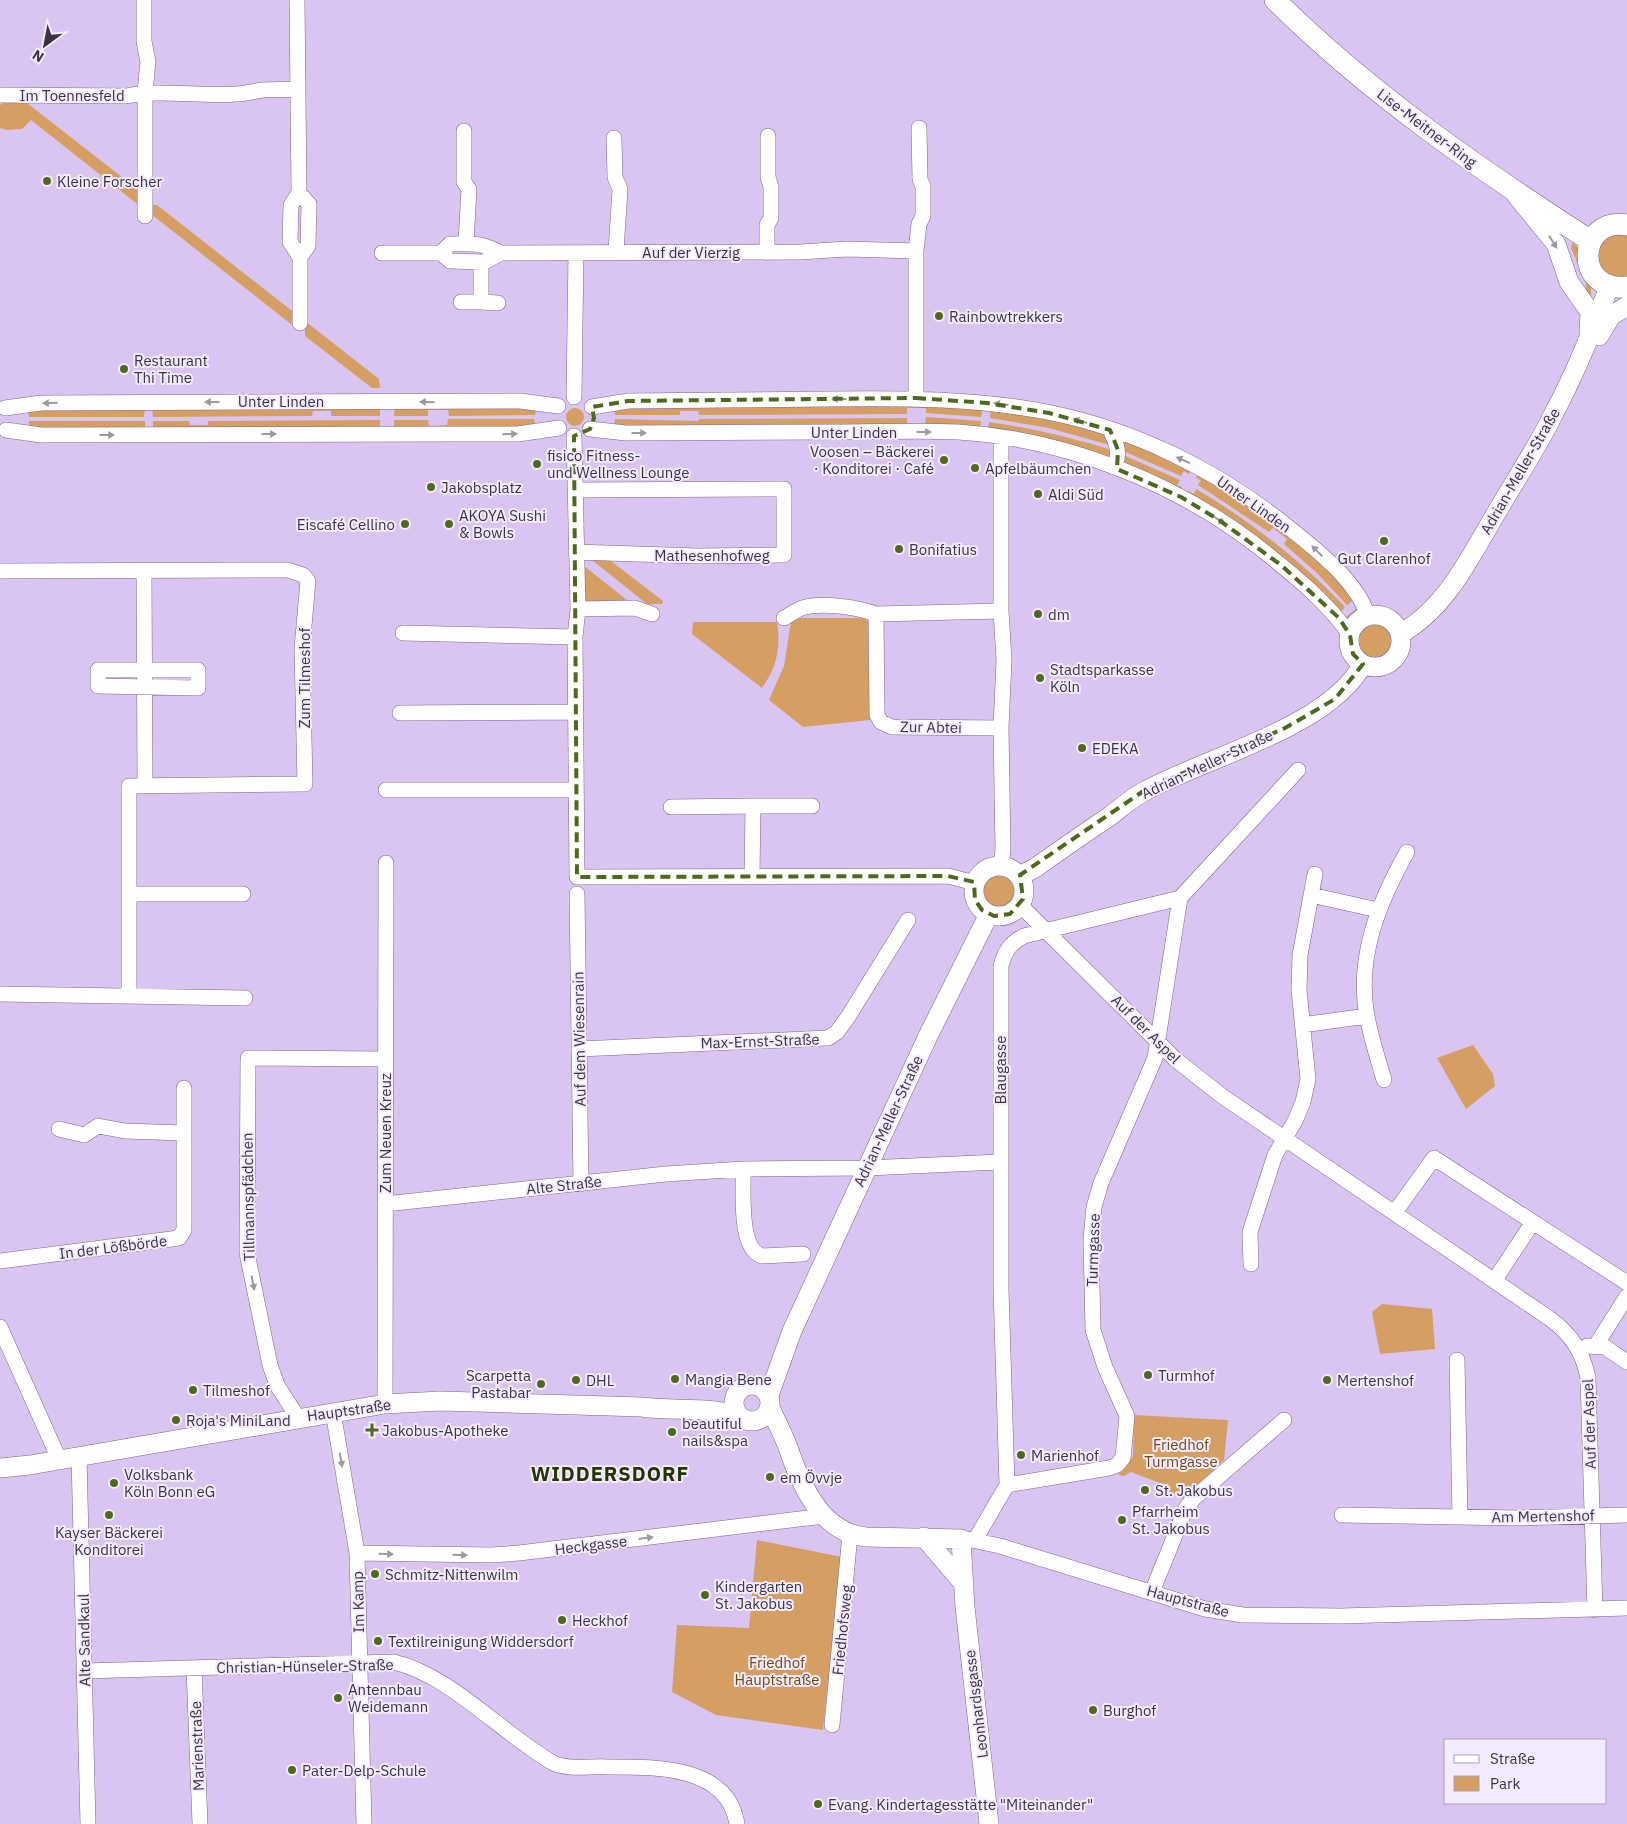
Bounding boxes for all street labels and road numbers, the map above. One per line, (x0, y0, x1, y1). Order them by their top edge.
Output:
street label: Lise-Meitner-Ring (1373, 84, 1481, 172)
street label: Im Toennesfeld (19, 86, 125, 105)
street label: Auf der Vierzig (642, 243, 740, 262)
street label: Unter Linden (238, 392, 324, 411)
street label: Adrian-Meller-Straße (1476, 404, 1564, 538)
street label: Unter Linden (811, 423, 897, 442)
street label: Unter Linden (1213, 471, 1295, 537)
street label: Mathesenhofweg (654, 546, 770, 565)
street label: Zum Tilmeshof (295, 628, 314, 728)
street label: Zur Abtei (900, 717, 962, 737)
street label: Adrian-Meller-Straße (1138, 725, 1276, 803)
street label: Auf dem Wiesenrain (568, 971, 590, 1107)
street label: Auf der Aspel (1107, 990, 1185, 1068)
street label: Max-Ernst-Straße (700, 1029, 820, 1053)
street label: Blaugasse (991, 1035, 1010, 1105)
street label: Adrian-Meller-Straße (849, 1052, 927, 1190)
street label: Zum Neuen Kreuz (376, 1073, 395, 1193)
street label: Tillmannspfädchen (237, 1132, 259, 1262)
street label: Alte Straße (525, 1172, 603, 1198)
street label: Turmgasse (1082, 1213, 1104, 1287)
street label: In der Lößbörde (58, 1231, 168, 1263)
street label: Auf der Aspel (1578, 1378, 1600, 1470)
street label: Hauptstraße (306, 1395, 392, 1425)
street label: Am Mertenshof (1491, 1506, 1595, 1526)
street label: Heckgasse (554, 1531, 628, 1559)
street label: Im Kamp (348, 1571, 368, 1633)
street label: Hauptstraße (1145, 1581, 1231, 1621)
street label: Friedhofsweg (828, 1584, 856, 1676)
street label: Alte Sandkaul (74, 1593, 94, 1687)
street label: Leonhardsgasse (960, 1649, 992, 1759)
street label: Christian-Hünseler-Straße (216, 1655, 394, 1677)
street label: Marienstraße (186, 1701, 208, 1791)

